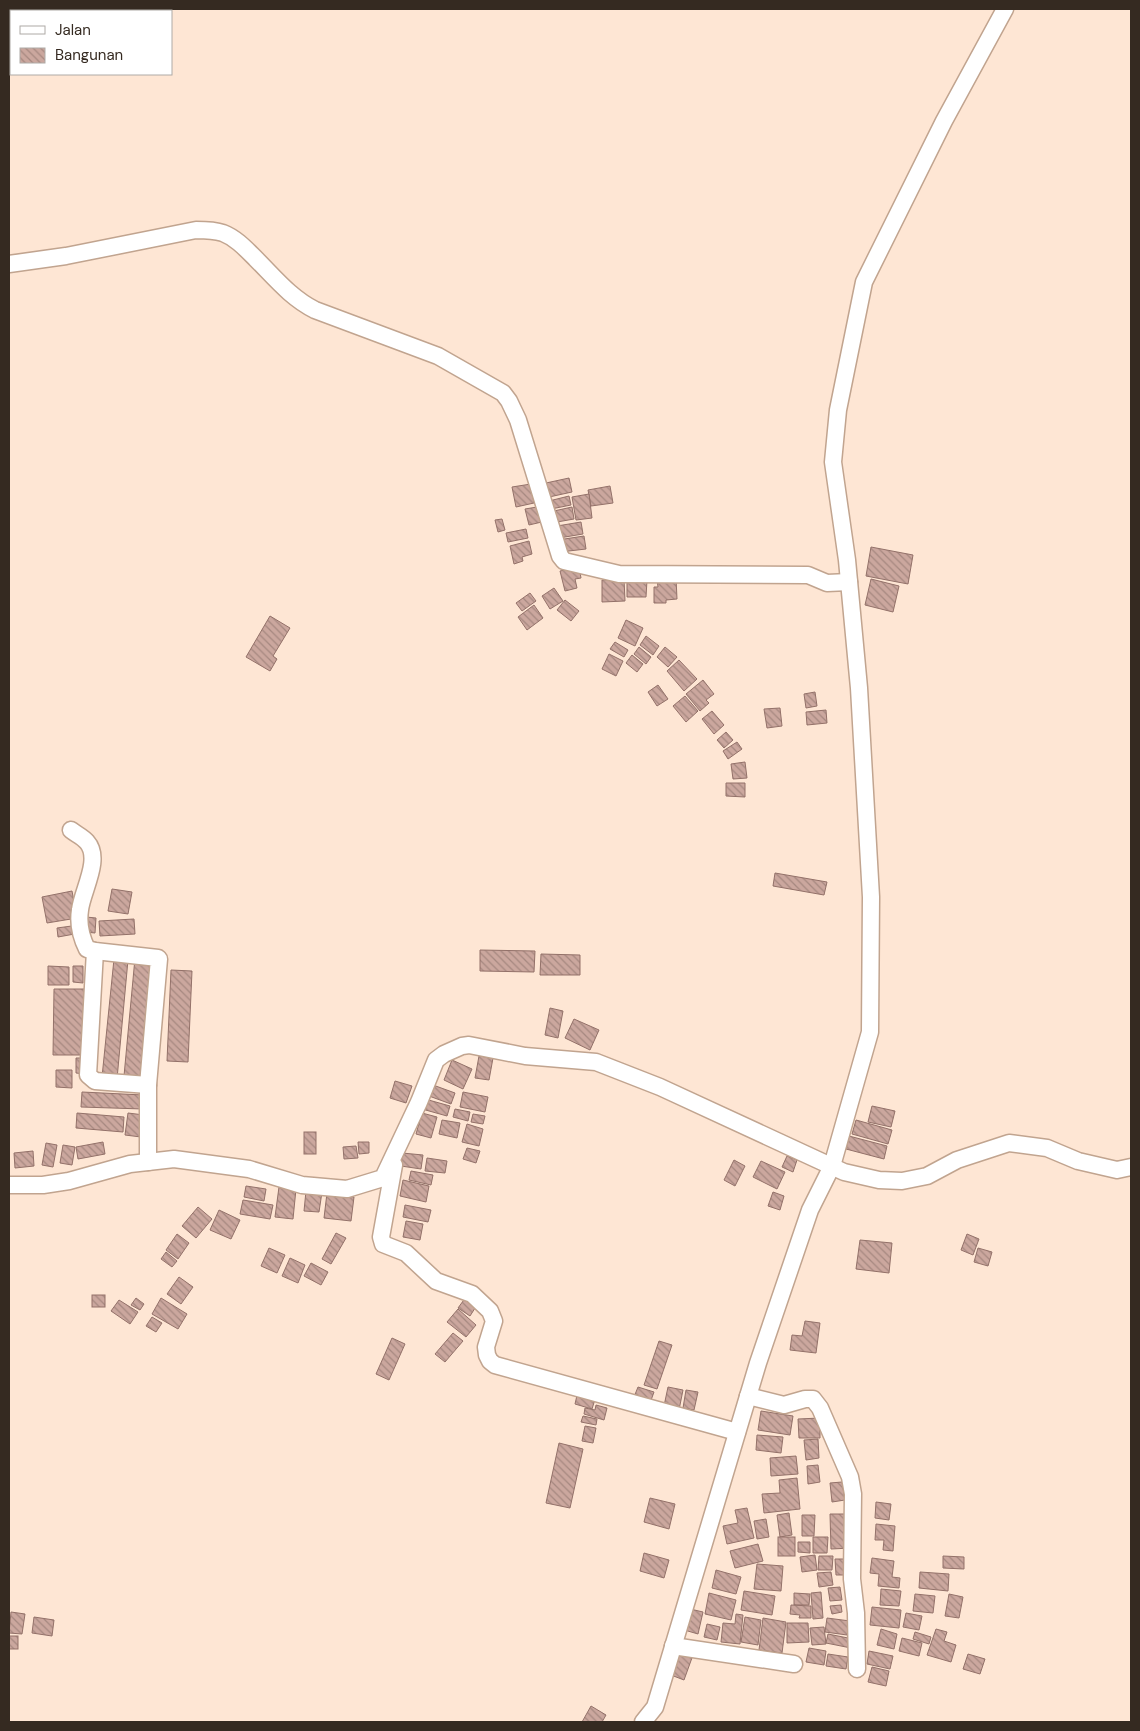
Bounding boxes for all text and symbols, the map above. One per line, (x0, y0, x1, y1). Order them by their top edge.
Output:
legend (10, 10, 172, 75)
text: Jalan (55, 20, 91, 40)
text: Bangunan (55, 45, 123, 65)

